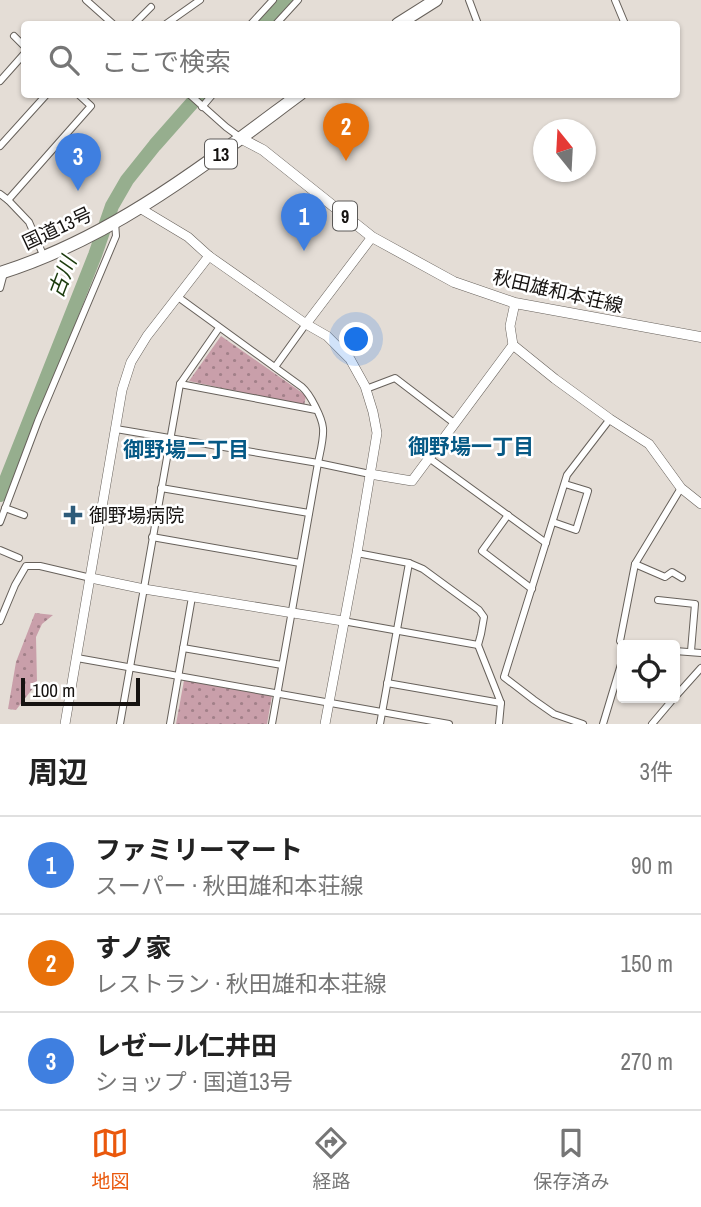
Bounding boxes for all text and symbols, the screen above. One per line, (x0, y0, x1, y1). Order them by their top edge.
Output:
search box (21, 21, 680, 98)
icon: search (45, 41, 83, 79)
text: ここで検索 (101, 44, 231, 79)
pin: 2 (323, 103, 369, 161)
north arrow (533, 119, 596, 182)
pin: 3 (55, 133, 101, 191)
road number: 13 (205, 140, 237, 168)
pin: 1 (281, 193, 327, 251)
street label: 国道13号 (18, 201, 96, 255)
road number: 9 (333, 202, 357, 230)
water label: 古川 (41, 250, 84, 302)
street label: 秋田雄和本荘線 (490, 263, 626, 319)
your location (339, 322, 373, 356)
district label: 御野場一丁目 (408, 432, 534, 461)
district label: 御野場二丁目 (123, 435, 249, 464)
place label: 御野場病院 (89, 502, 184, 528)
marker: 御野場病院 (63, 505, 83, 525)
map controls (617, 640, 680, 703)
button: locate (617, 640, 680, 703)
scale bar (21, 675, 140, 707)
text: 100 m (32, 677, 75, 703)
text: 周辺 (28, 752, 88, 792)
text: 3件 (640, 756, 673, 787)
text: ファミリーマート (95, 832, 303, 867)
text: 1 (46, 850, 56, 881)
text: 90 m (631, 850, 673, 881)
text: スーパー · 秋田雄和本荘線 (95, 870, 364, 901)
text: すノ家 (95, 930, 171, 965)
text: 2 (46, 948, 56, 979)
text: 150 m (621, 948, 673, 979)
text: レストラン · 秋田雄和本荘線 (95, 968, 387, 999)
text: レゼール仁井田 (95, 1028, 277, 1063)
text: 3 (46, 1046, 56, 1077)
text: 270 m (621, 1046, 673, 1077)
text: ショップ · 国道13号 (95, 1066, 293, 1097)
tab: 地図 (91, 1124, 130, 1194)
tab: 経路 (312, 1124, 351, 1194)
tab: 保存済み (533, 1124, 610, 1194)

